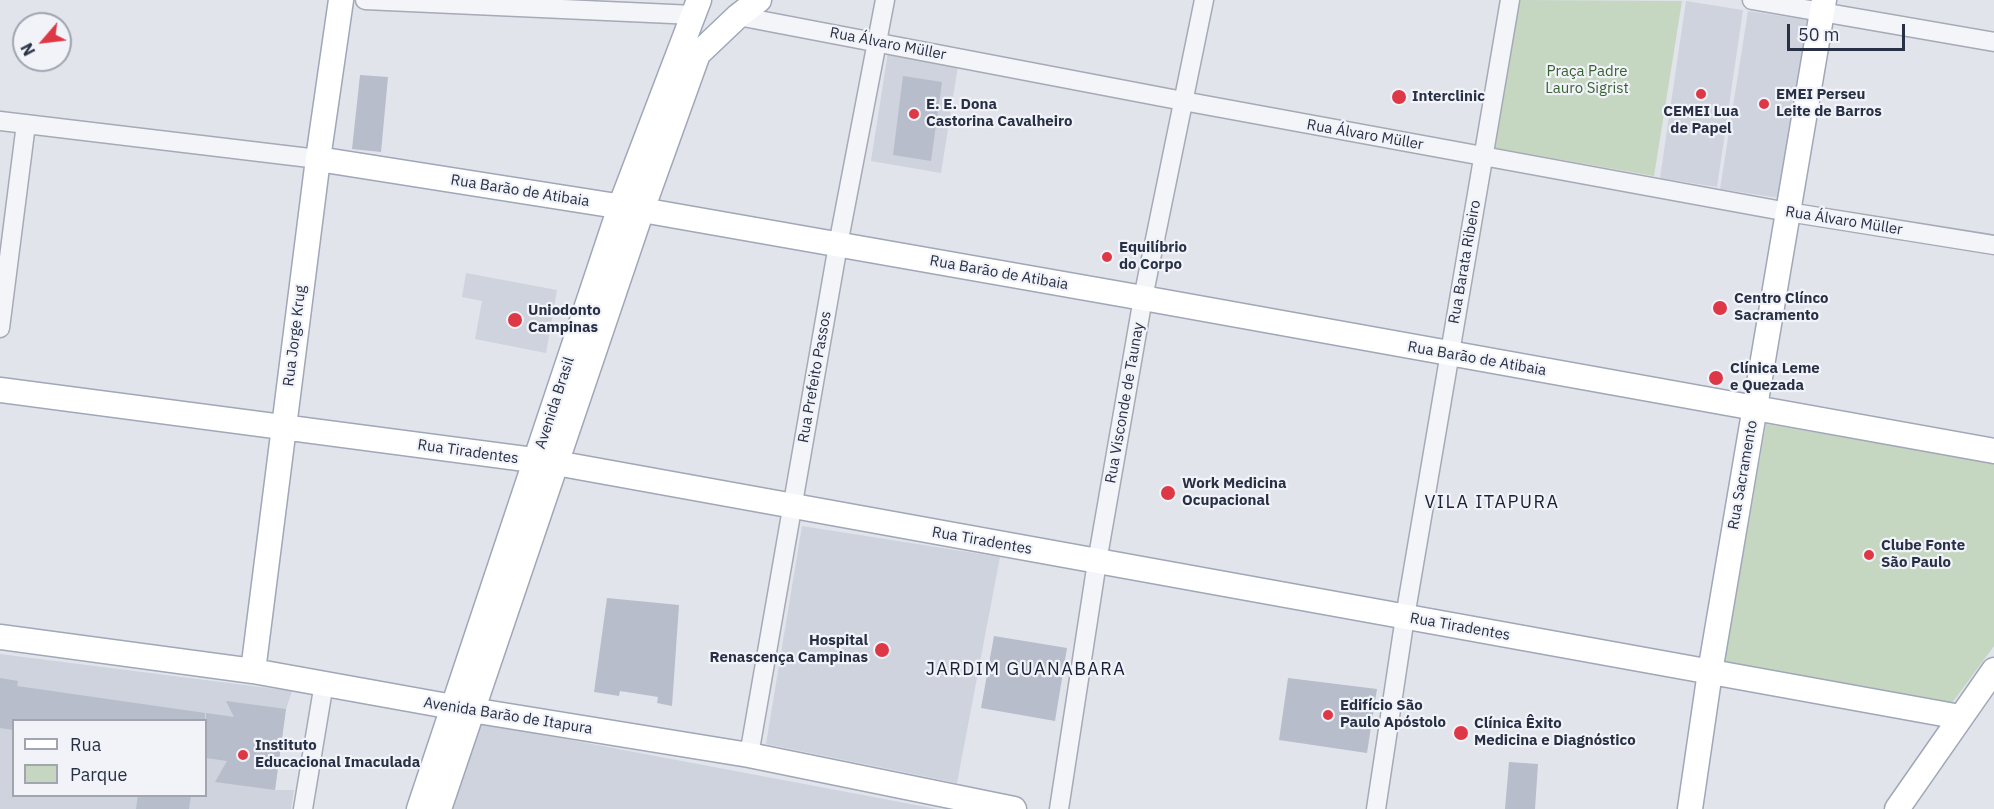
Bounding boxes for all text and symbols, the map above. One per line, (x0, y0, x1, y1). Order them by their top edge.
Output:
north arrow (12, 12, 72, 72)
scale bar (1790, 12, 1908, 50)
text: 50 m (1798, 23, 1840, 46)
street label: Rua Álvaro Müller (828, 24, 948, 64)
text: N (16, 40, 39, 59)
park label: Praça Padre Lauro Sigrist (1545, 63, 1629, 98)
place label: EMEI Perseu Leite de Barros (1776, 86, 1882, 121)
marker: CEMEI Lua de Papel (1694, 87, 1708, 101)
marker: Interclinic (1390, 88, 1408, 106)
place label: Interclinic (1412, 88, 1485, 106)
place label: E. E. Dona Castorina Cavalheiro (926, 96, 1073, 131)
marker: EMEI Perseu Leite de Barros (1757, 97, 1771, 111)
place label: CEMEI Lua de Papel (1663, 103, 1739, 138)
marker: E. E. Dona Castorina Cavalheiro (907, 107, 921, 121)
street label: Rua Álvaro Müller (1305, 116, 1425, 154)
street label: Rua Barão de Atibaia (449, 171, 591, 211)
street label: Rua Barata Ribeiro (1445, 199, 1485, 325)
street label: Rua Álvaro Müller (1784, 203, 1904, 239)
place label: Equilíbrio do Corpo (1119, 239, 1187, 274)
marker: Equilíbrio do Corpo (1100, 250, 1114, 264)
street label: Rua Barão de Atibaia (928, 252, 1070, 294)
street label: Rua Jorge Krug (280, 284, 310, 388)
place label: Centro Clínco Sacramento (1734, 290, 1829, 325)
marker: Centro Clínco Sacramento (1711, 299, 1729, 317)
place label: Uniodonto Campinas (528, 302, 601, 337)
street label: Rua Prefeito Passos (795, 310, 835, 444)
marker: Uniodonto Campinas (506, 311, 524, 329)
street label: Rua Visconde de Taunay (1102, 321, 1148, 485)
street label: Rua Barão de Atibaia (1406, 338, 1548, 380)
street label: Avenida Brasil (532, 355, 578, 451)
place label: Clínica Leme e Quezada (1730, 360, 1820, 395)
marker: Clínica Leme e Quezada (1707, 369, 1725, 387)
street label: Rua Sacramento (1725, 419, 1761, 531)
street label: Rua Tiradentes (416, 436, 520, 468)
place label: Work Medicina Ocupacional (1182, 475, 1287, 510)
marker: Work Medicina Ocupacional (1159, 484, 1177, 502)
district label: VILA ITAPURA (1424, 492, 1560, 514)
street label: Rua Tiradentes (930, 523, 1034, 559)
place label: Clube Fonte São Paulo (1881, 537, 1965, 572)
marker: Clube Fonte São Paulo (1862, 548, 1876, 562)
street label: Rua Tiradentes (1408, 609, 1512, 645)
place label: Hospital Renascença Campinas (710, 632, 868, 667)
marker: Hospital Renascença Campinas (873, 641, 891, 659)
district label: JARDIM GUANABARA (926, 659, 1126, 681)
street label: Avenida Barão de Itapura (422, 694, 594, 738)
place label: Edifício São Paulo Apóstolo (1340, 697, 1446, 732)
marker: Edifício São Paulo Apóstolo (1321, 708, 1335, 722)
place label: Clínica Êxito Medicina e Diagnóstico (1474, 715, 1636, 750)
legend (12, 719, 207, 797)
marker: Clínica Êxito Medicina e Diagnóstico (1452, 724, 1470, 742)
text: Rua (70, 733, 101, 756)
place label: Instituto Educacional Imaculada (255, 737, 420, 772)
marker: Instituto Educacional Imaculada (236, 748, 250, 762)
text: Parque (70, 763, 127, 786)

